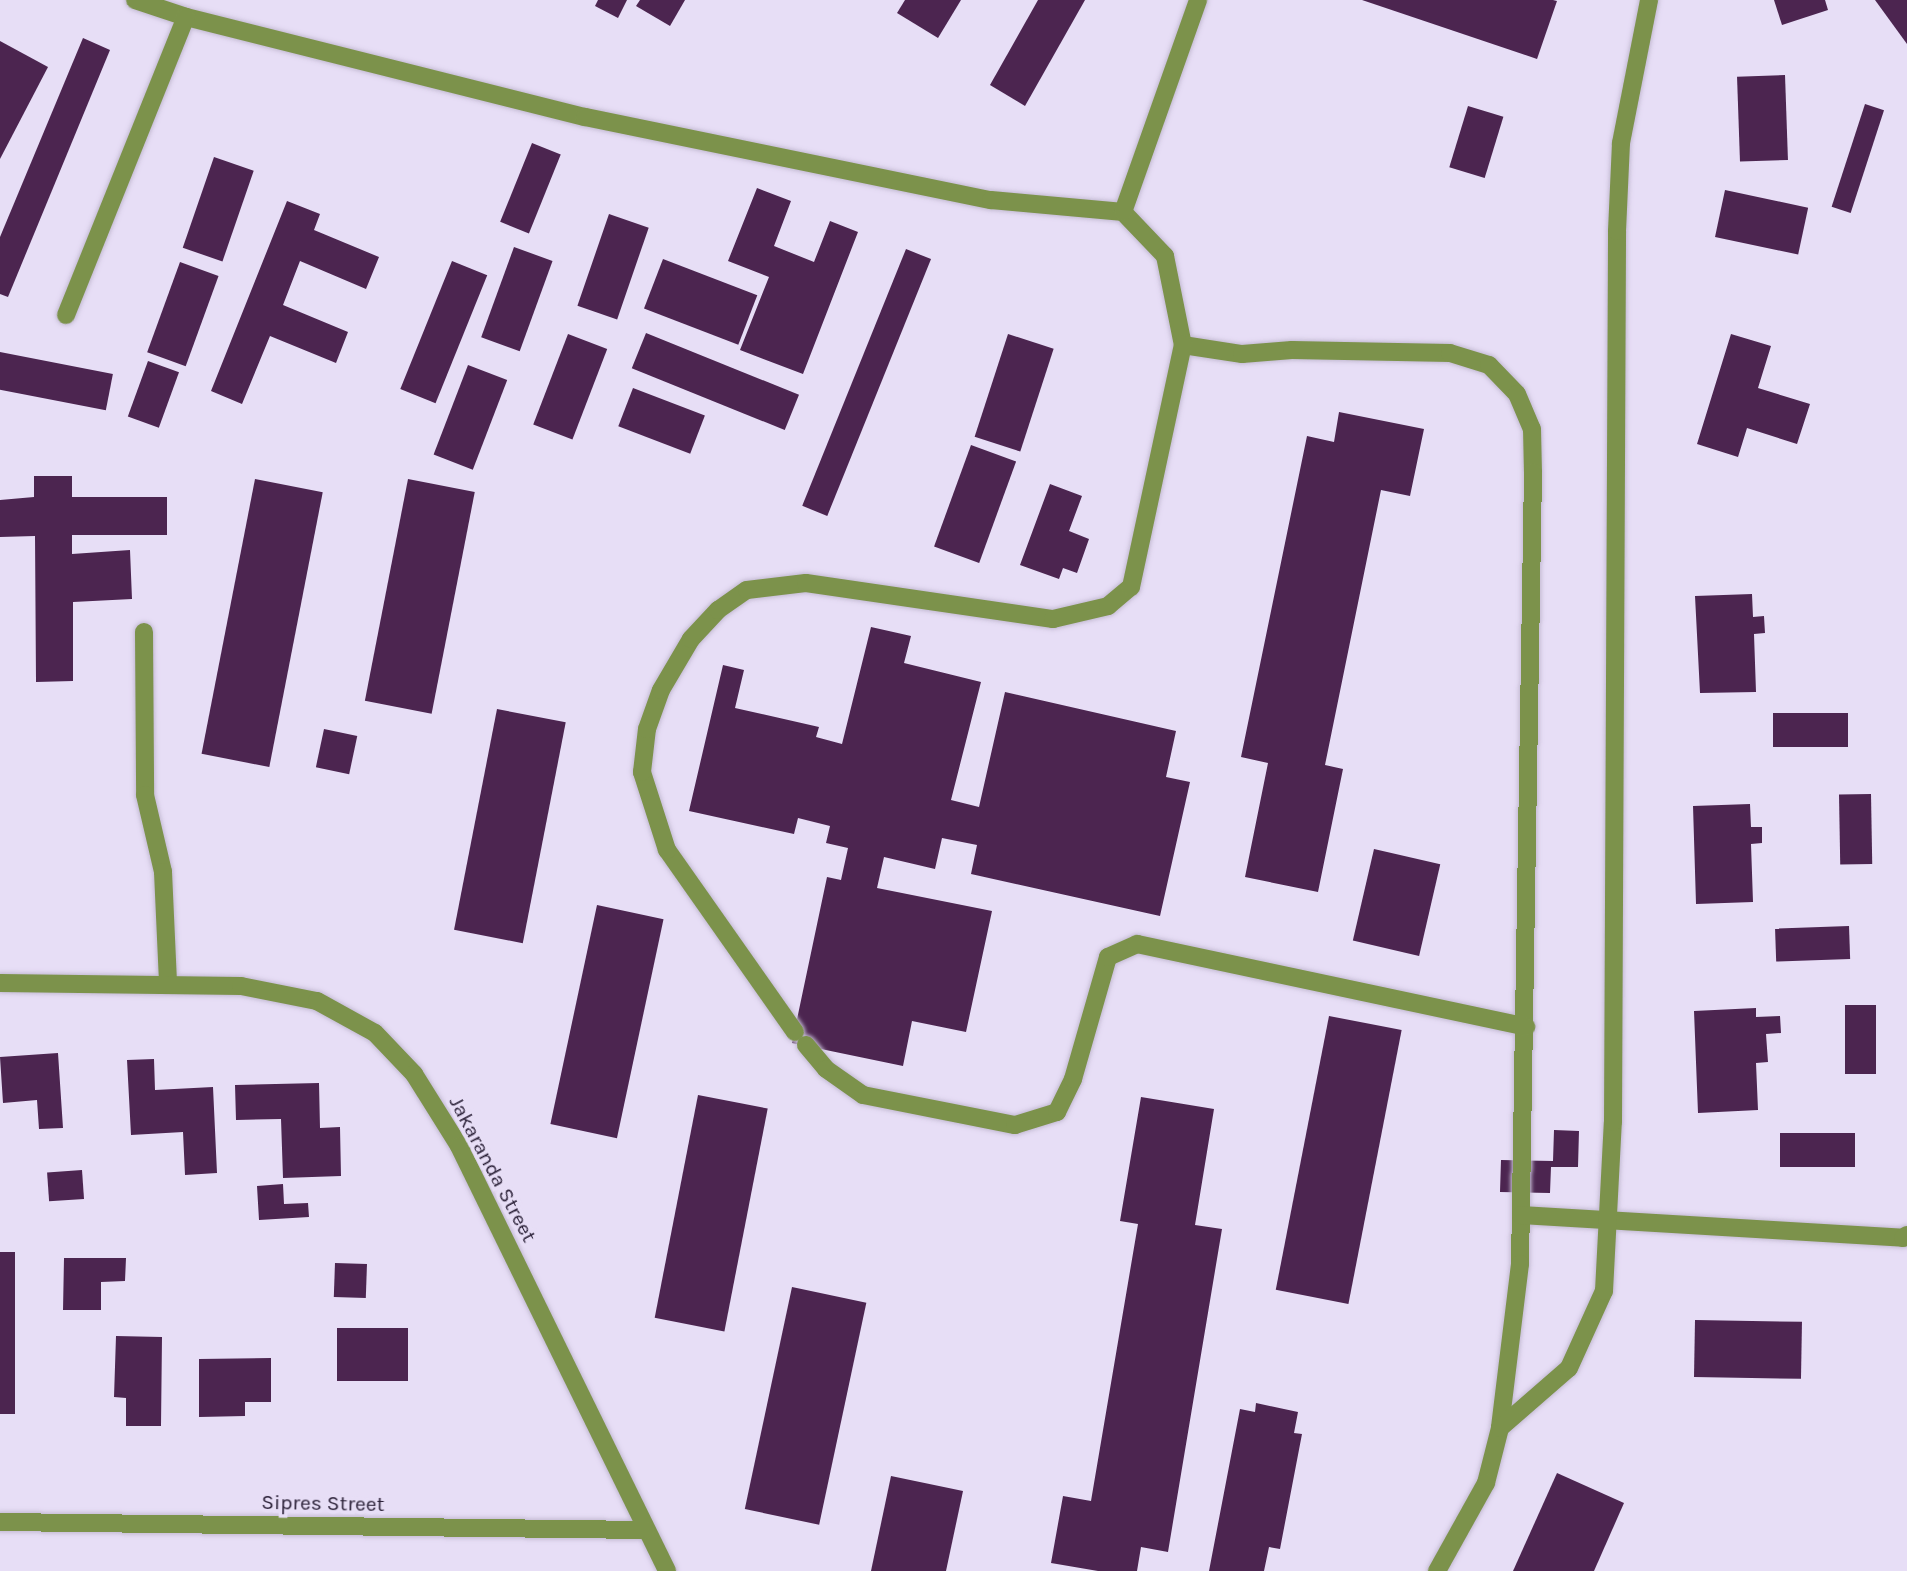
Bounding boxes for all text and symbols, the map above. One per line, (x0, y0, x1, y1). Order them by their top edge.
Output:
street label: Jakaranda Street (444, 1092, 542, 1246)
street label: Sipres Street (261, 1489, 385, 1517)

